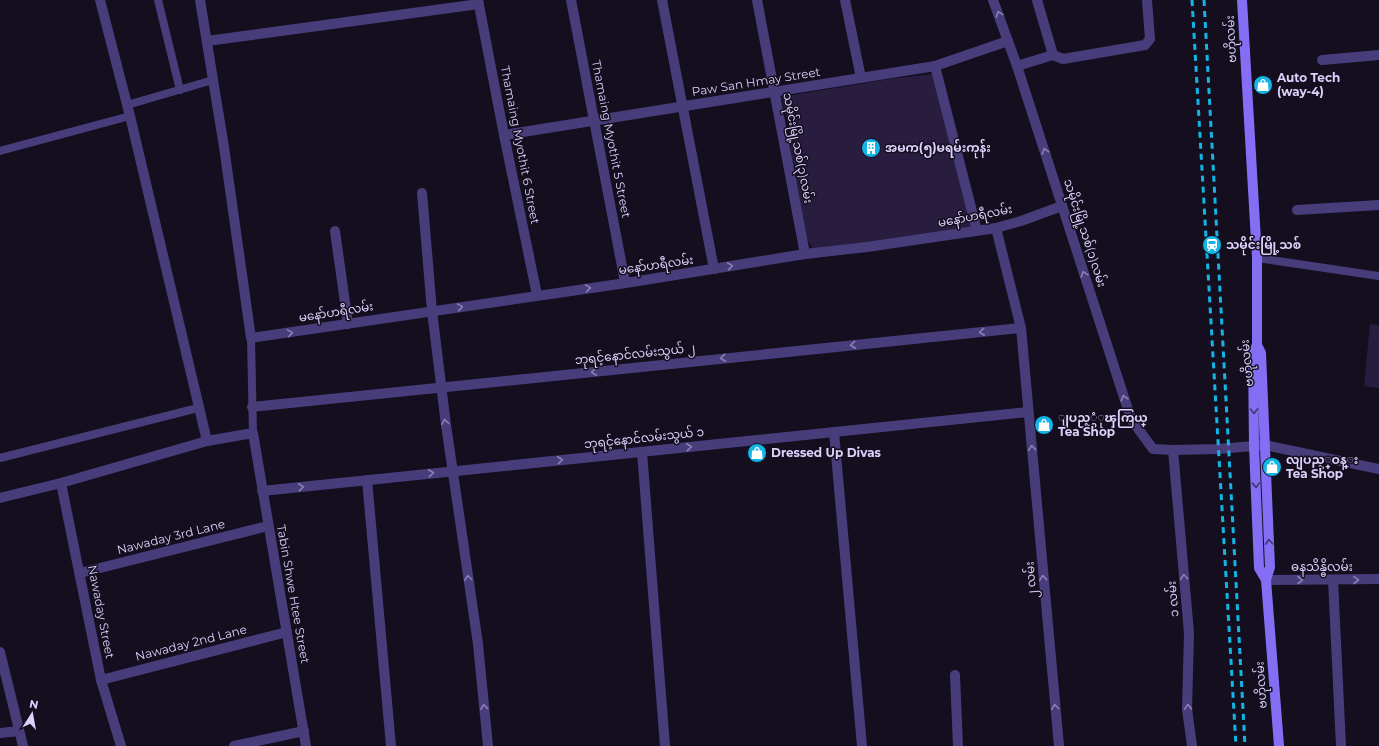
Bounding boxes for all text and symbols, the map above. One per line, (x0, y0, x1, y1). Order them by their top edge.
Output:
one-way arrow (995, 11, 1003, 18)
street label: ဗဟိုလမ်း (1221, 15, 1242, 63)
street label: Thamaing Myothit 5 Street (589, 59, 634, 219)
street label: Paw San Hmay Street (691, 64, 821, 99)
street label: Thamaing Myothit 6 Street (498, 65, 543, 225)
place label: Auto Tech (way-4) (1276, 70, 1340, 99)
shop icon: Auto Tech (way-4) (1252, 74, 1274, 96)
street label: သမိုင်းမြို့သစ်(၃)လမ်း (777, 91, 818, 205)
building icon: အမက(၅)မရမ်းကုန်း (860, 137, 882, 159)
place label: အမက(၅)မရမ်းကုန်း (885, 138, 991, 159)
one-way arrow (1041, 147, 1049, 154)
street label: သမိုင်းမြို့သစ်(၁)လမ်း (1058, 177, 1111, 290)
street label: မနော်ဟရီလမ်း (936, 200, 1014, 233)
station icon: သမိုင်းမြို့သစ် (1201, 234, 1223, 256)
place label: သမိုင်းမြို့သစ် (1226, 235, 1301, 256)
street label: မနော်ဟရီလမ်း (617, 251, 695, 280)
one-way arrow (727, 262, 733, 271)
one-way arrow (1080, 271, 1089, 278)
one-way arrow (585, 284, 591, 293)
street label: မနော်ဟရီလမ်း (297, 297, 375, 328)
one-way arrow (457, 303, 463, 312)
one-way arrow (979, 327, 985, 336)
one-way arrow (286, 329, 293, 338)
street label: ဗဟိုလမ်း (1236, 338, 1259, 388)
street label: ဘုရင့်နောင်လမ်းသွယ် ၂ (574, 339, 696, 370)
one-way arrow (850, 340, 856, 349)
one-way arrow (720, 354, 726, 363)
one-way arrow (591, 367, 597, 376)
one-way arrow (1120, 395, 1129, 402)
one-way arrow (1250, 408, 1258, 414)
place label: ျပည့္စံုၾကြယ္ Tea Shop (1058, 409, 1148, 439)
shop icon: ျပည့္စံုၾကြယ္ Tea Shop (1033, 414, 1055, 436)
one-way arrow (441, 419, 450, 425)
street label: ဘုရင့်နောင်လမ်းသွယ် ၁ (583, 423, 705, 454)
one-way arrow (686, 442, 692, 451)
shop icon: Dressed Up Divas (746, 442, 768, 464)
place label: Dressed Up Divas (771, 445, 882, 460)
one-way arrow (1027, 445, 1036, 451)
place label: လျပည့္ဝန္း Tea Shop (1286, 452, 1358, 481)
one-way arrow (557, 456, 563, 465)
shop icon: လျပည့္ဝန္း Tea Shop (1261, 456, 1283, 478)
one-way arrow (427, 469, 434, 478)
one-way arrow (1252, 482, 1260, 488)
one-way arrow (298, 483, 304, 492)
street label: Nawaday 3rd Lane (115, 516, 227, 557)
street label: Tabin Shwe Htee Street (274, 523, 313, 665)
one-way arrow (1265, 539, 1274, 545)
street label: ဓနသိန္ဓိလမ်း (1291, 558, 1353, 577)
street label: ၂ လမ်း (1020, 561, 1043, 599)
street label: Nawaday Street (85, 564, 118, 660)
one-way arrow (1179, 574, 1188, 580)
one-way arrow (464, 575, 473, 581)
one-way arrow (1039, 575, 1048, 581)
one-way arrow (1297, 576, 1303, 584)
one-way arrow (1353, 576, 1359, 584)
street label: ၁ လမ်း (1162, 580, 1182, 618)
street label: Nawaday 2nd Lane (134, 621, 248, 664)
street label: ဗဟိုလမ်း (1250, 661, 1273, 709)
north arrow (12, 694, 52, 734)
text: N (28, 696, 40, 712)
one-way arrow (480, 704, 489, 710)
one-way arrow (1051, 704, 1060, 710)
one-way arrow (1184, 704, 1192, 710)

